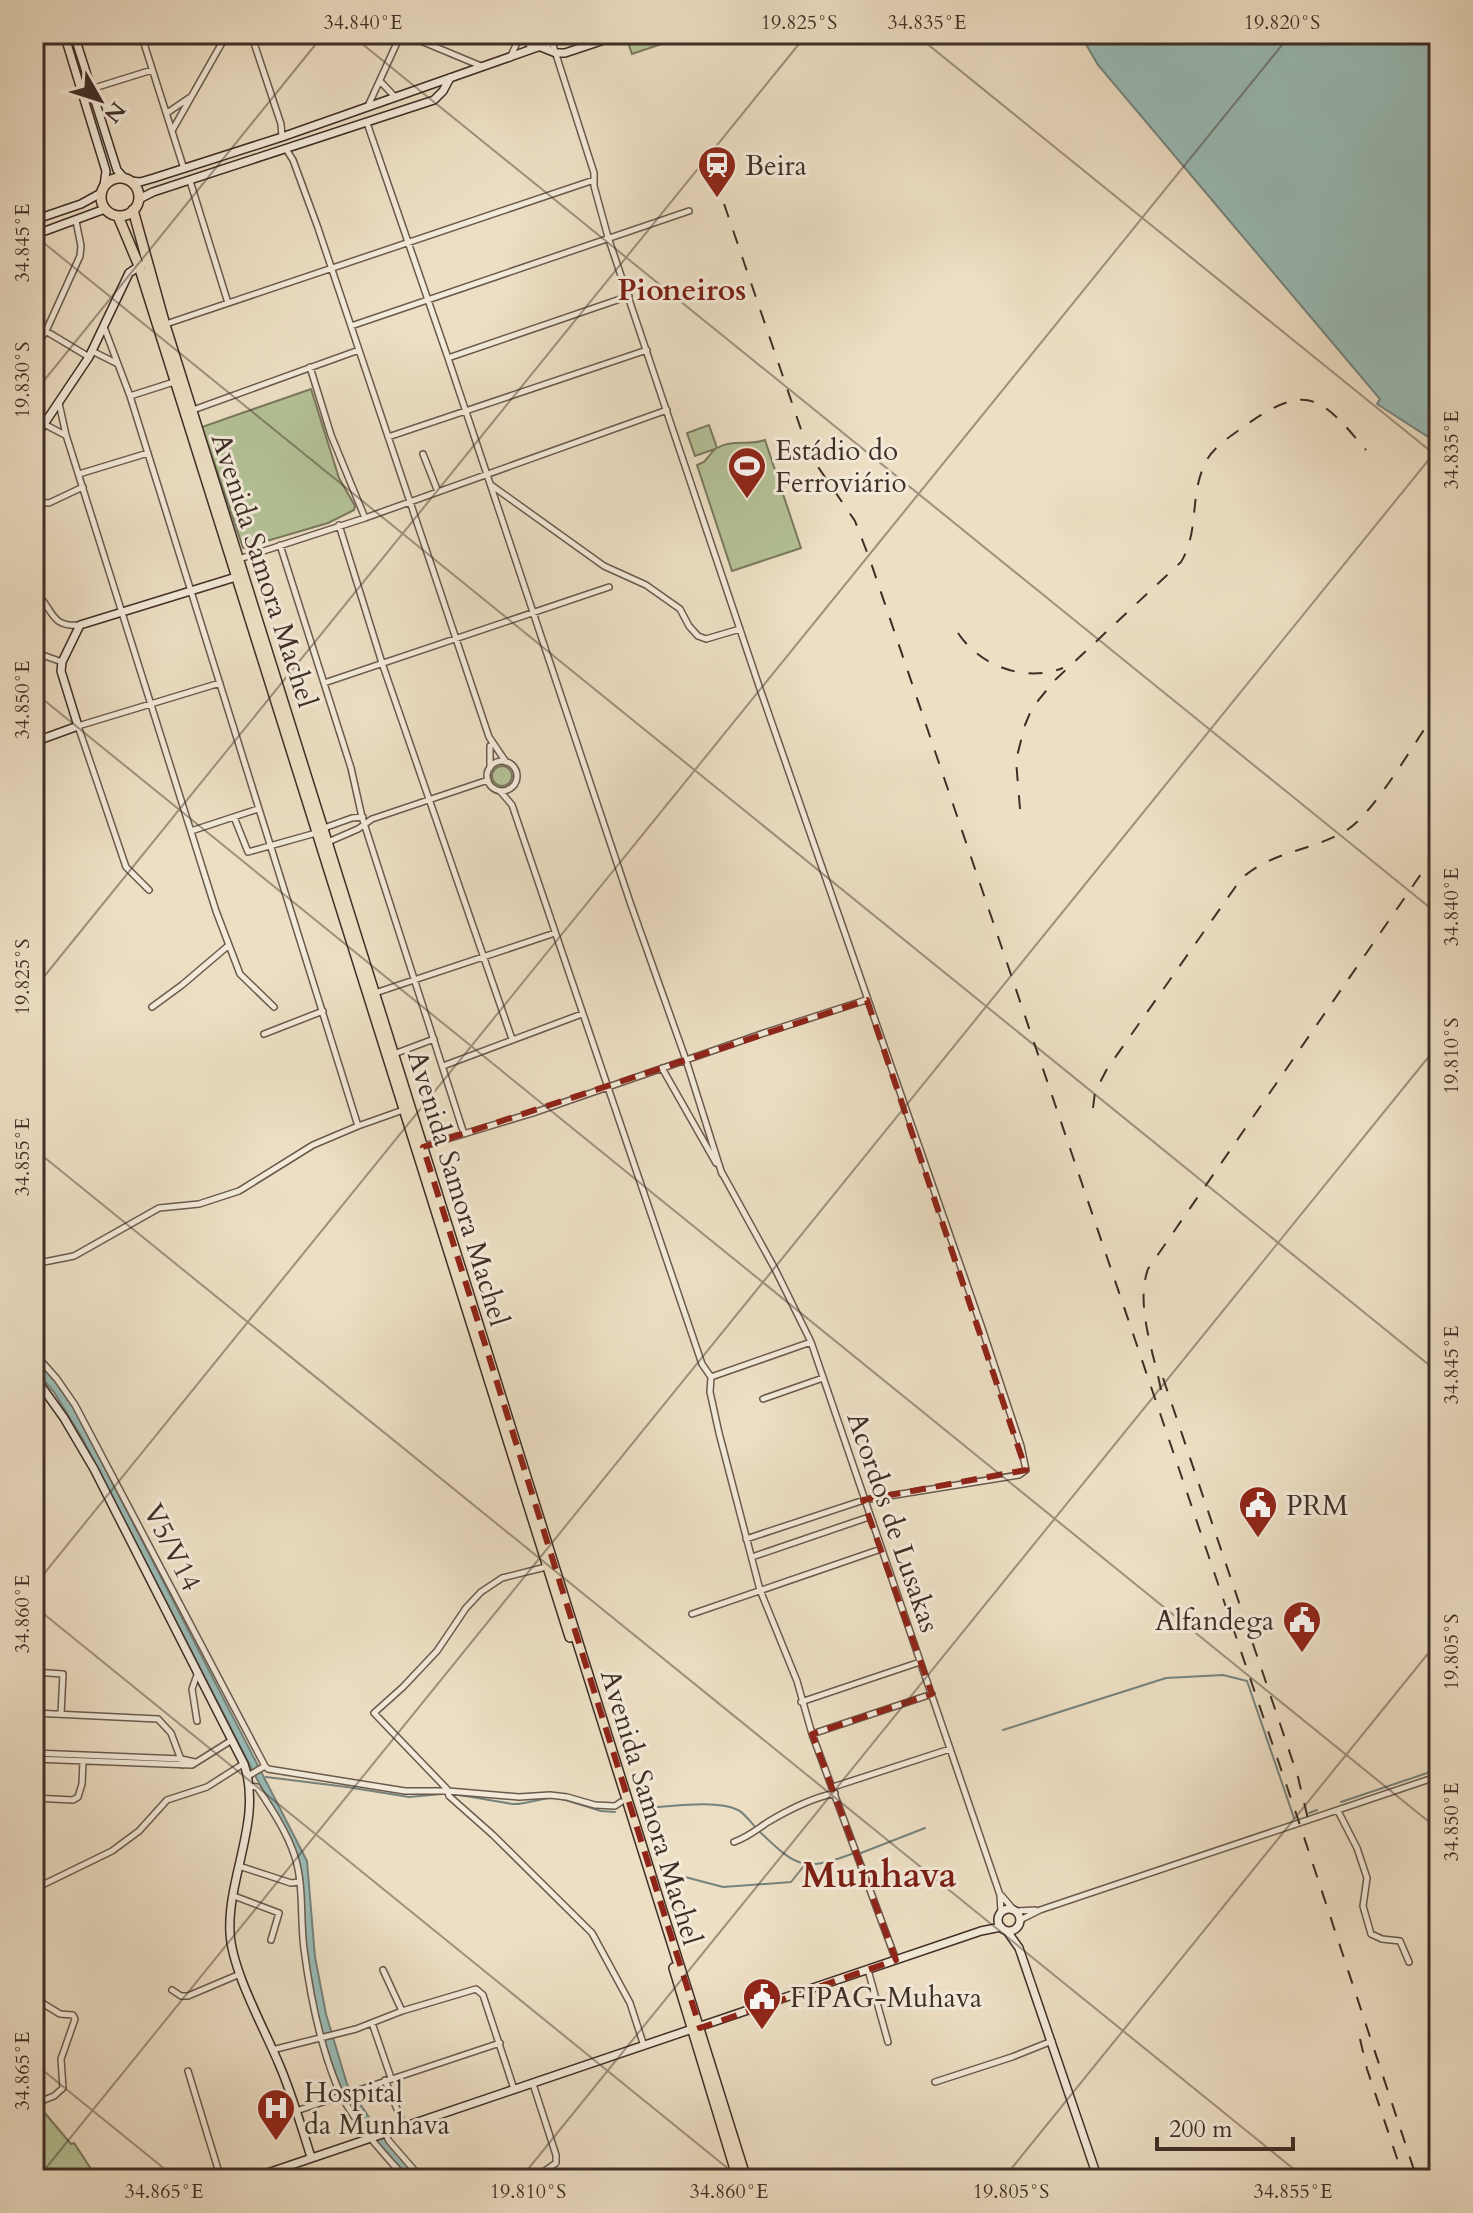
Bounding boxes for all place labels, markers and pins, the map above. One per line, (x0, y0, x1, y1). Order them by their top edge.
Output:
station icon: Beira (696, 144, 738, 199)
place label: Beira (745, 147, 807, 185)
place label: Estádio do Ferroviário (775, 432, 907, 502)
sports icon: Estádio do Ferroviário (726, 445, 768, 500)
public building icon: PRM (1237, 1484, 1279, 1539)
place label: PRM (1286, 1487, 1348, 1525)
public building icon: Alfandega (1281, 1599, 1323, 1654)
place label: Alfandega (1155, 1602, 1274, 1640)
public building icon: FIPAG-Muhava (741, 1976, 783, 2031)
place label: FIPAG-Muhava (790, 1979, 982, 2017)
place label: Hospital da Munhava (304, 2074, 450, 2144)
hospital icon: Hospital da Munhava (255, 2087, 297, 2142)

